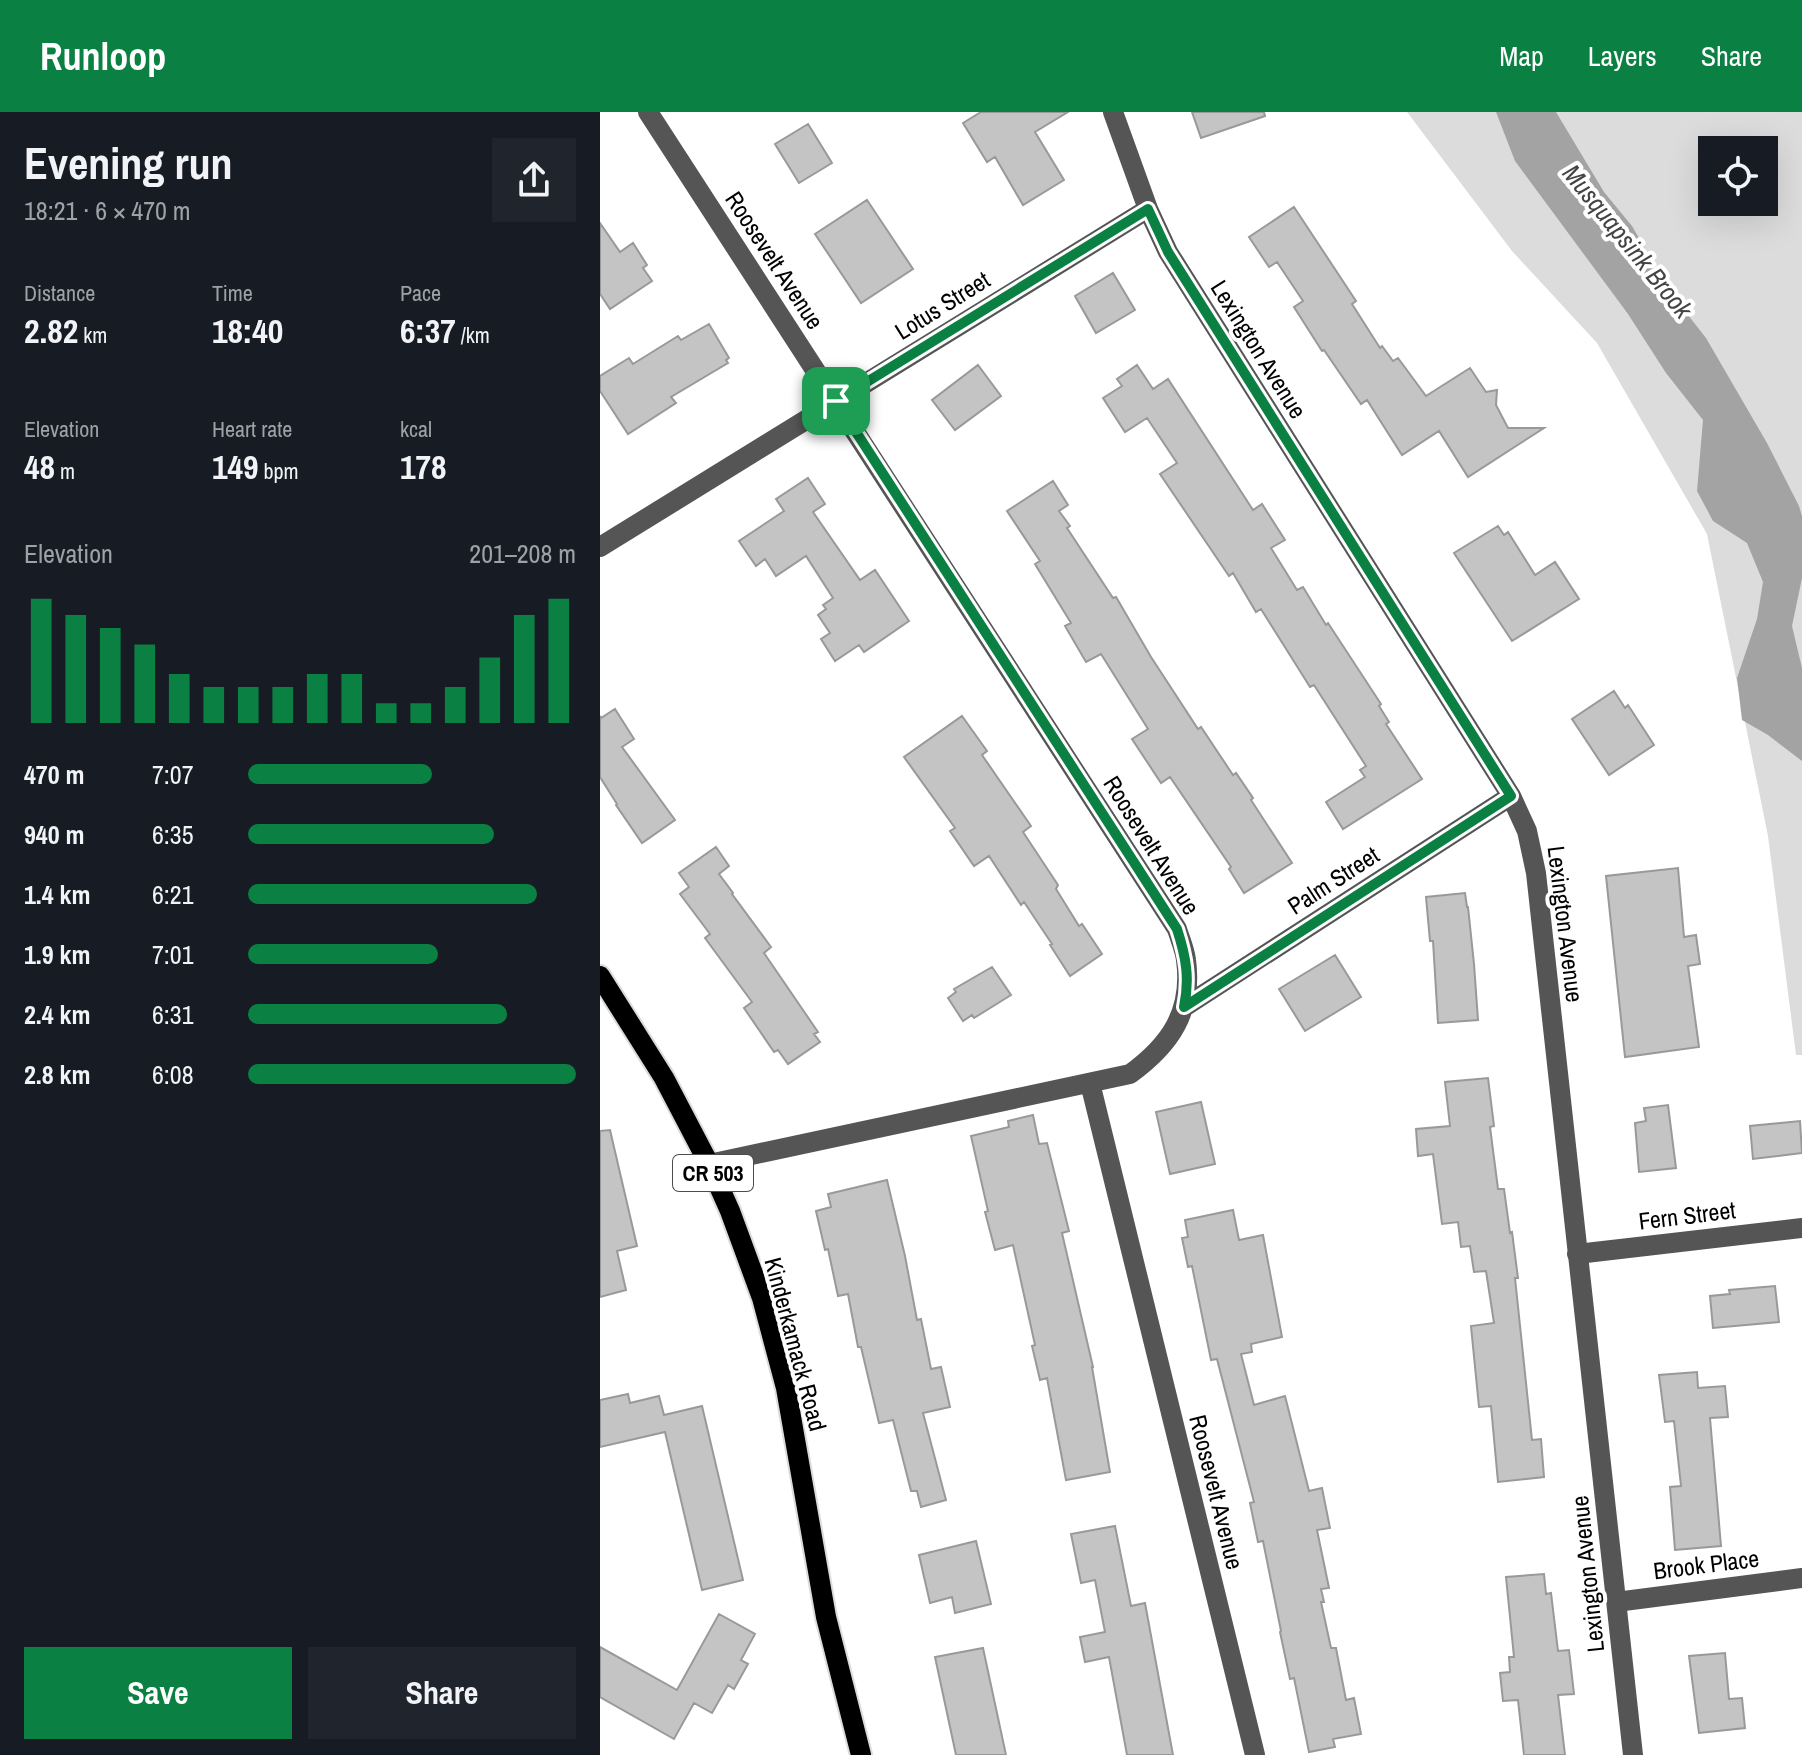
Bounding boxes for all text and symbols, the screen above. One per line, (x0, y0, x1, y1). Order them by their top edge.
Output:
text: Runloop (40, 31, 166, 82)
text: Map (1499, 37, 1544, 75)
text: Layers (1588, 37, 1657, 75)
text: Share (1701, 37, 1762, 75)
text: Evening run (24, 133, 233, 193)
map controls (1698, 136, 1778, 216)
button: locate (1698, 136, 1778, 216)
button: share (492, 138, 576, 222)
water label: Musquapsink Brook (1555, 157, 1702, 326)
street label: Roosevelt Avenue (718, 185, 832, 335)
text: 18:21 · 6 × 470 m (24, 193, 191, 228)
street label: Lotus Street (889, 263, 996, 347)
street label: Lexington Avenue (1204, 274, 1314, 424)
text: Distance (24, 278, 95, 308)
text: Time (212, 278, 253, 308)
text: Pace (400, 278, 441, 308)
text: 2.82 (24, 308, 78, 354)
text: 18:40 (212, 308, 283, 354)
text: 6:37 (400, 308, 456, 354)
text: km (78, 320, 107, 350)
text: /km (456, 320, 490, 350)
pin (802, 367, 870, 435)
icon: arrive (814, 379, 858, 423)
text: Elevation (24, 414, 99, 444)
text: Heart rate (212, 414, 292, 444)
text: kcal (400, 414, 432, 444)
text: 48 (24, 444, 55, 490)
text: 149 (212, 444, 259, 490)
text: 178 (400, 444, 447, 490)
text: m (55, 456, 75, 486)
text: bpm (259, 456, 299, 486)
text: Elevation (24, 536, 113, 571)
text: 201–208 m (469, 536, 576, 571)
text: 470 m (24, 757, 84, 792)
text: 7:07 (152, 757, 194, 792)
street label: Roosevelt Avenue (1096, 769, 1208, 921)
text: 940 m (24, 817, 84, 852)
text: 6:35 (152, 817, 194, 852)
street label: Palm Street (1281, 838, 1385, 921)
street label: Lexington Avenue (1541, 844, 1591, 1004)
text: 1.4 km (24, 877, 90, 912)
text: 6:21 (152, 877, 194, 912)
text: 1.9 km (24, 937, 90, 972)
text: 7:01 (152, 937, 194, 972)
text: 2.4 km (24, 997, 90, 1032)
text: 6:31 (152, 997, 194, 1032)
text: 2.8 km (24, 1057, 90, 1092)
text: 6:08 (152, 1057, 194, 1092)
road number: CR 503 (673, 1155, 753, 1191)
street label: Fern Street (1637, 1193, 1738, 1237)
street label: Kinderkamack Road (757, 1254, 835, 1434)
street label: Roosevelt Avenue (1182, 1411, 1252, 1573)
street label: Lexington Avenue (1563, 1494, 1611, 1654)
street label: Brook Place (1651, 1542, 1761, 1586)
button: Save (24, 1647, 292, 1739)
button: Share (308, 1647, 576, 1739)

